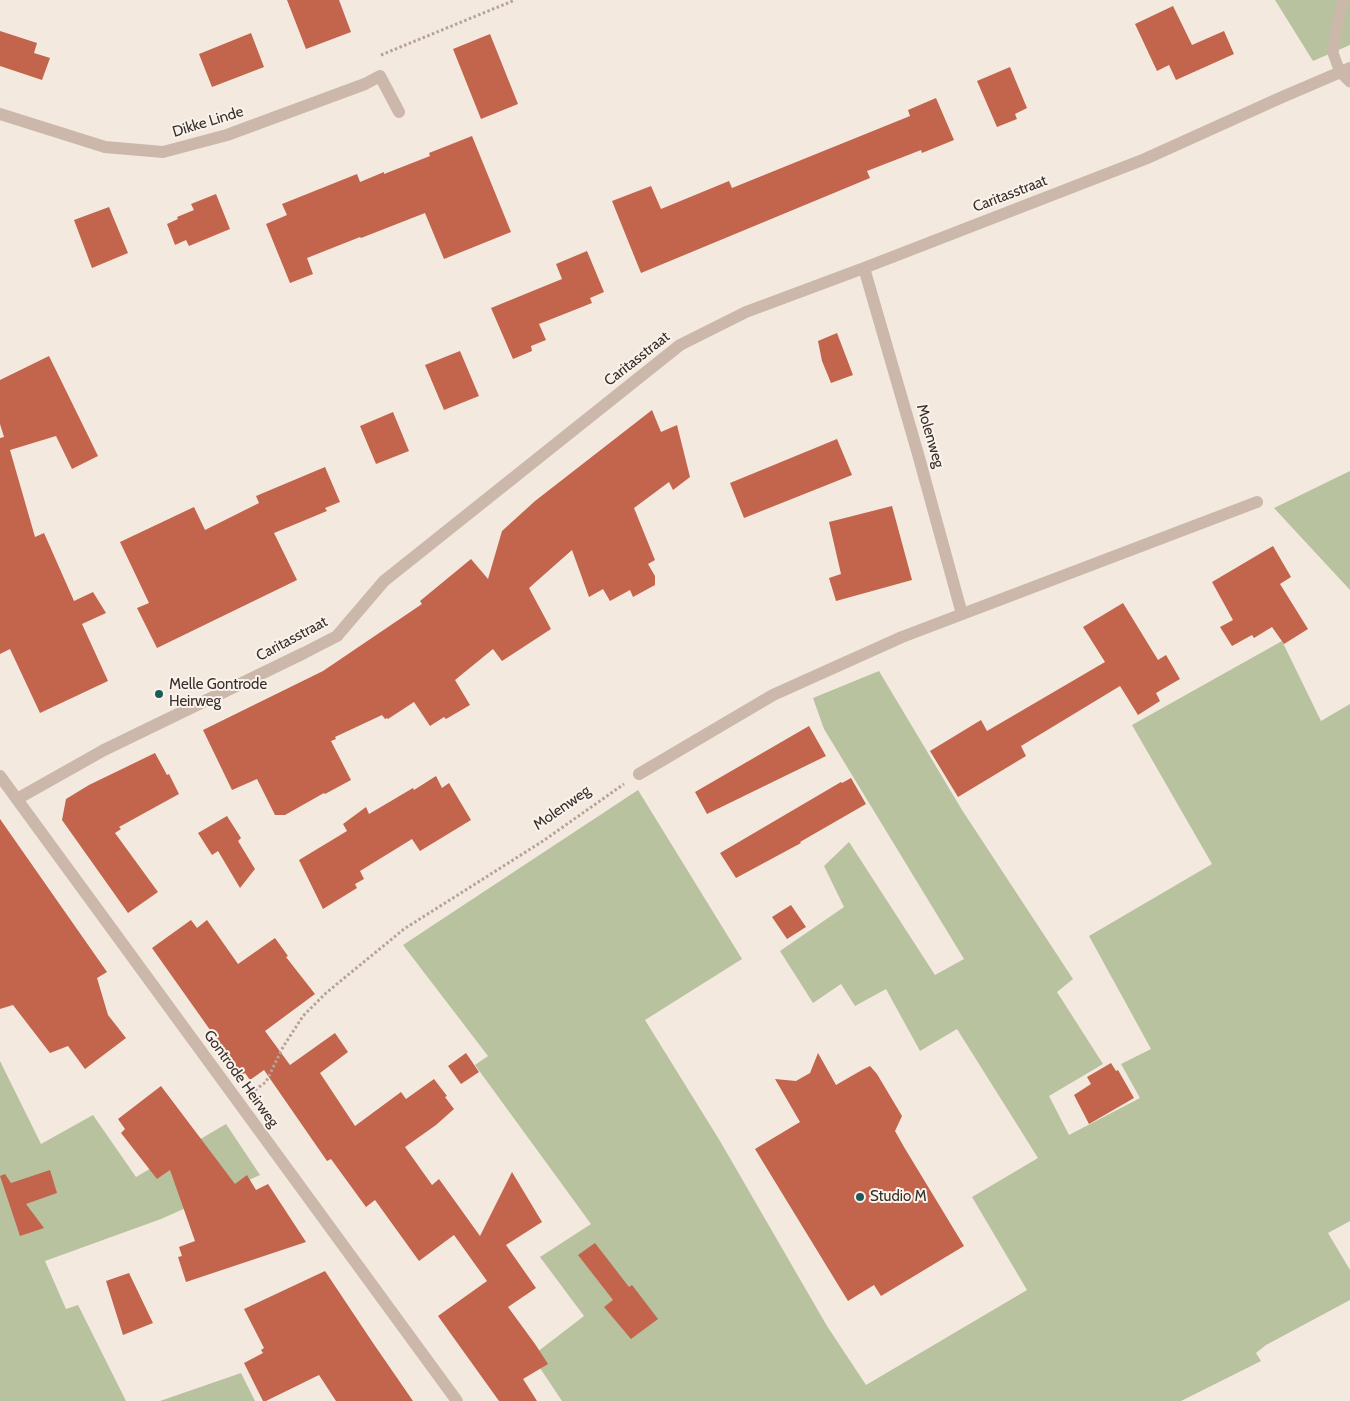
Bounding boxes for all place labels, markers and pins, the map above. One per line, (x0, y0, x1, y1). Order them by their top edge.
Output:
place label: Melle Gontrode Heirweg (169, 676, 267, 711)
marker: Melle Gontrode Heirweg (153, 688, 165, 700)
place label: Studio M (870, 1188, 927, 1206)
marker: Studio M (854, 1191, 866, 1203)

